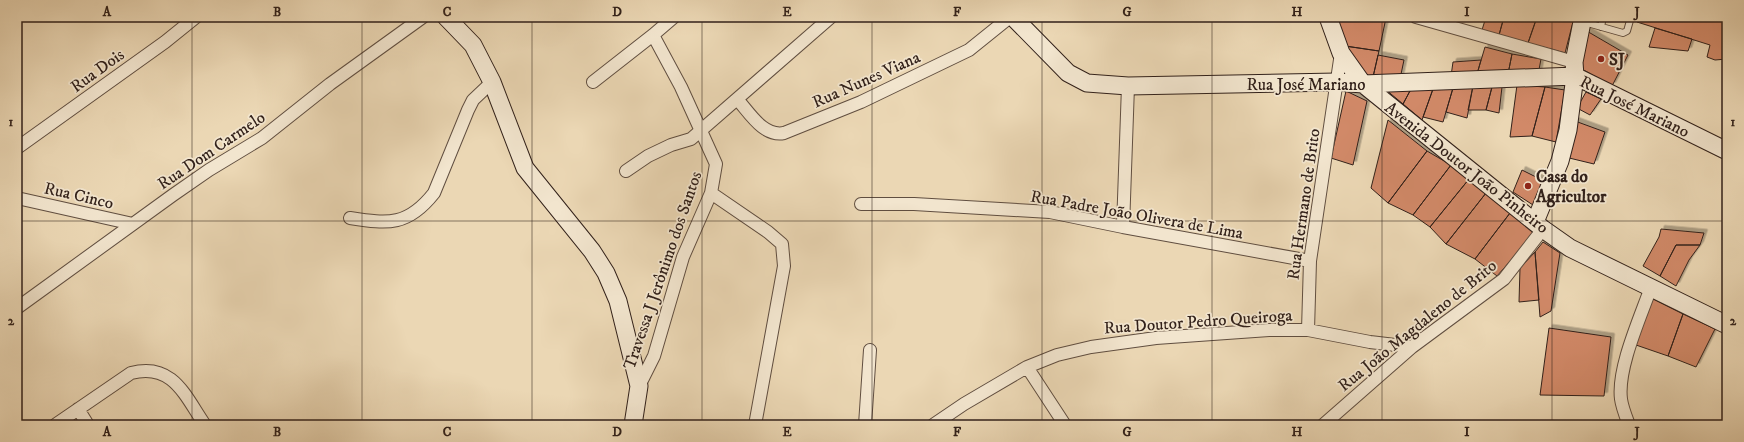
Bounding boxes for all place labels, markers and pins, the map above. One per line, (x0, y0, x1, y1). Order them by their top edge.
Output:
place label: SJ (1609, 49, 1625, 71)
marker: SJ (1596, 54, 1606, 64)
place label: Casa do Agricultor (1535, 166, 1607, 208)
marker: Casa do Agricultor (1523, 181, 1533, 191)

